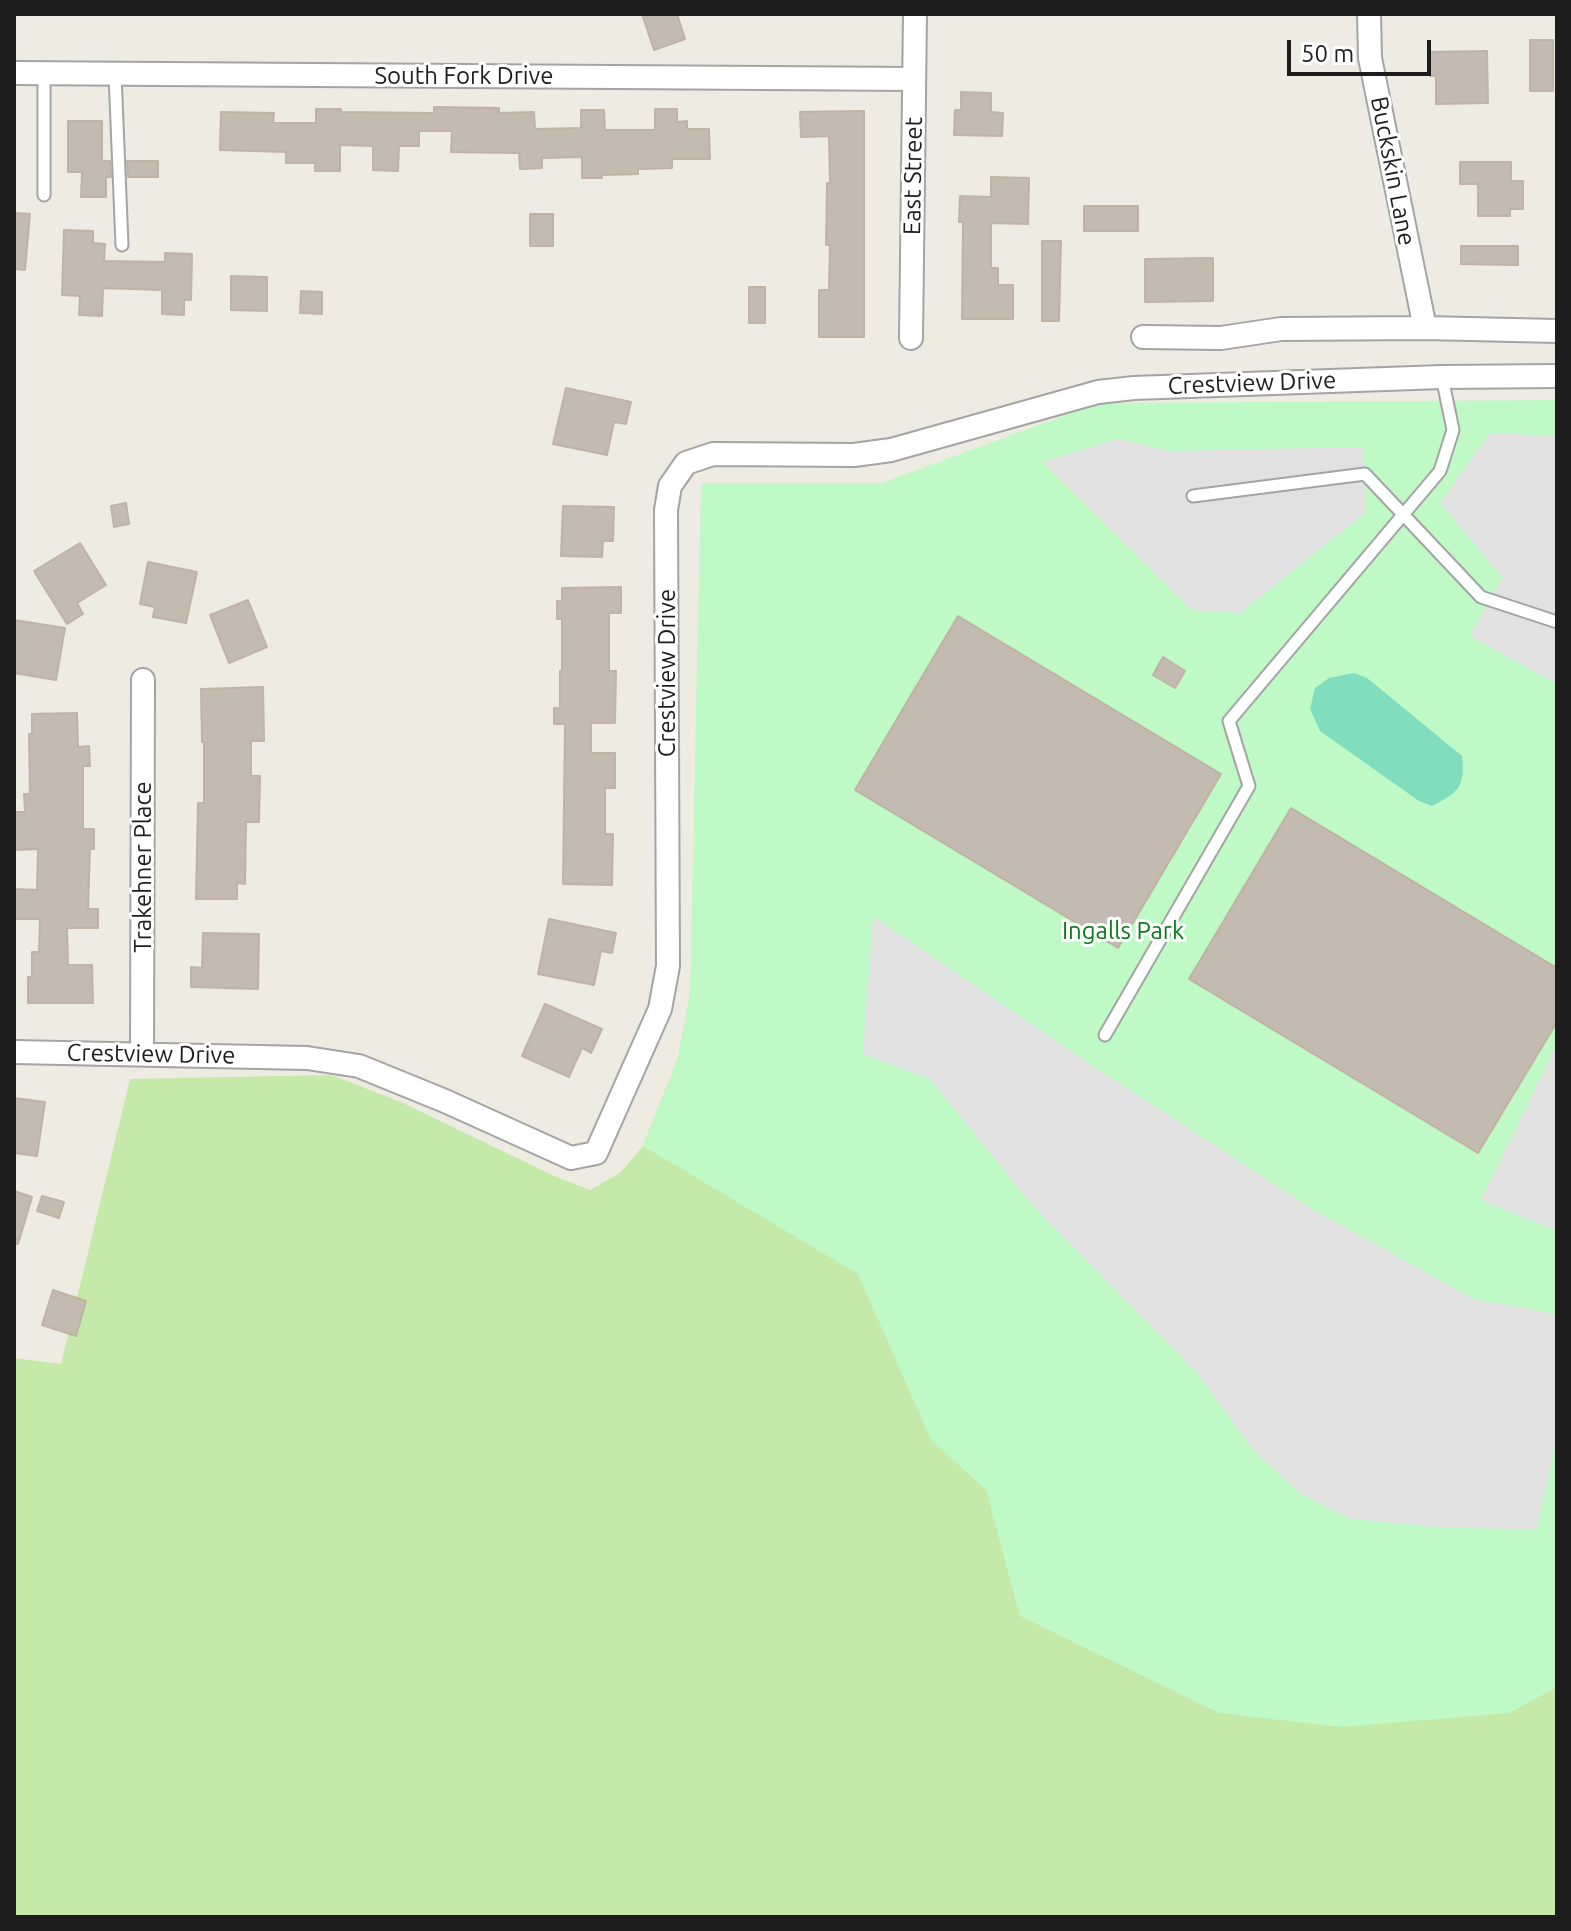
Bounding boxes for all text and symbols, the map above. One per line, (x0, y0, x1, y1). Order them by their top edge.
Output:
scale bar (1291, 24, 1435, 74)
text: 50 m (1301, 40, 1354, 67)
street label: South Fork Drive (374, 62, 554, 90)
street label: Buckskin Lane (1364, 94, 1422, 248)
street label: East Street (898, 117, 928, 235)
street label: Crestview Drive (1167, 366, 1337, 400)
street label: Crestview Drive (653, 589, 681, 757)
street label: Trakehner Place (129, 781, 157, 953)
park label: Ingalls Park (1062, 917, 1184, 945)
street label: Crestview Drive (66, 1038, 236, 1070)

